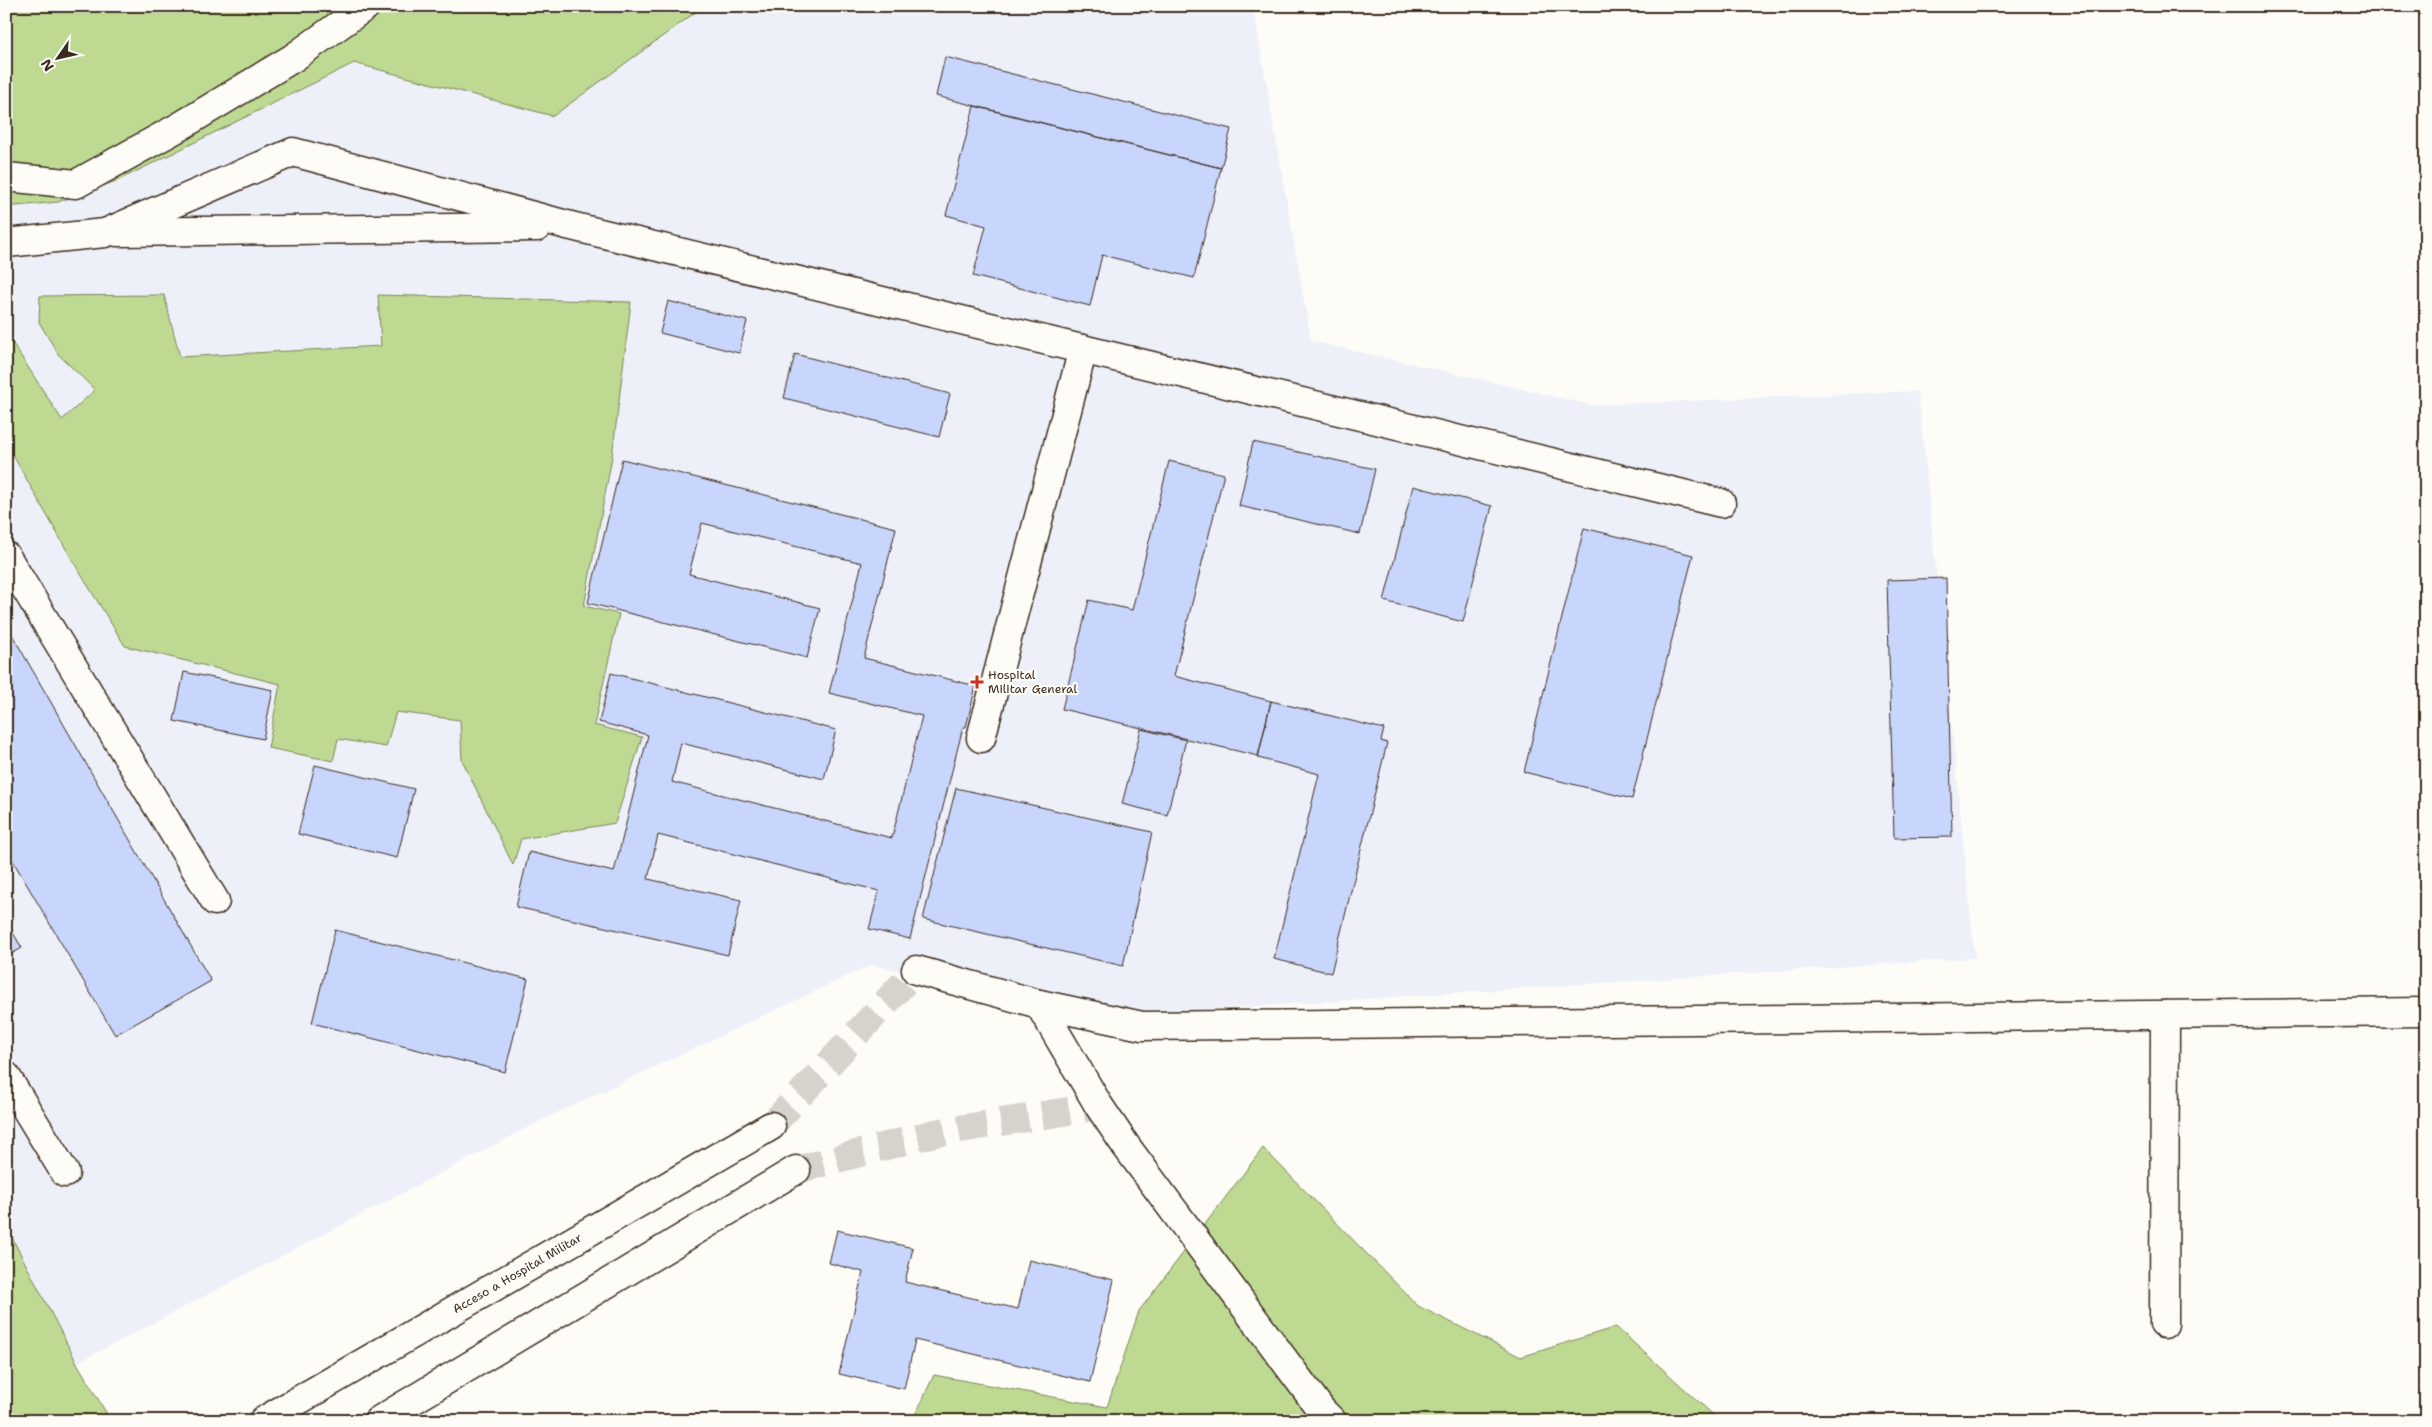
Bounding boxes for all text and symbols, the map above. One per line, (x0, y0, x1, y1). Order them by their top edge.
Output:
north arrow (32, 32, 82, 82)
text: N (37, 56, 58, 75)
place label: Hospital Militar General (988, 667, 1078, 697)
marker: Hospital Militar General (970, 675, 984, 689)
street label: Acceso a Hospital Militar (450, 1229, 585, 1317)

